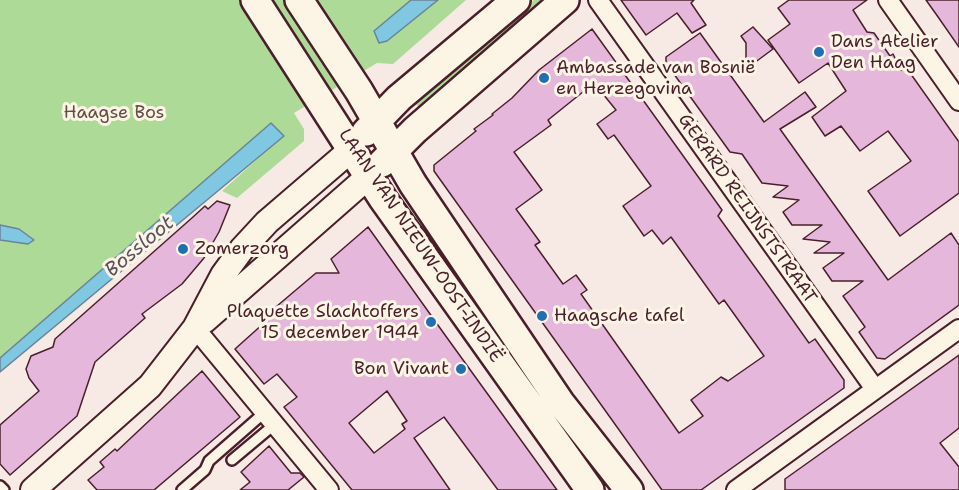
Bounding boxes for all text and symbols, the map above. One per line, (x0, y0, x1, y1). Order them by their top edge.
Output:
place label: Dans Atelier Den Haag (831, 31, 939, 74)
marker: Dans Atelier Den Haag (812, 45, 826, 59)
place label: Ambassade van Bosnië en Herzegovina (556, 57, 755, 100)
marker: Ambassade van Bosnië en Herzegovina (537, 71, 551, 85)
park label: Haagse Bos (63, 102, 165, 124)
street label: GERARD REIJNSTSTRAAT (673, 110, 821, 308)
street label: LAAN VAN NIEUW-OOST-INDIË (334, 125, 506, 367)
water label: Bossloot (101, 211, 179, 283)
place label: Zomerzorg (195, 238, 289, 260)
marker: Zomerzorg (176, 242, 190, 256)
place label: Plaquette Slachtoffers 15 december 1944 (227, 301, 419, 344)
place label: Haagsche tafel (554, 305, 684, 327)
marker: Haagsche tafel (535, 309, 549, 323)
marker: Plaquette Slachtoffers 15 december 1944 (424, 315, 438, 329)
place label: Bon Vivant (354, 358, 449, 380)
marker: Bon Vivant (454, 362, 468, 376)

